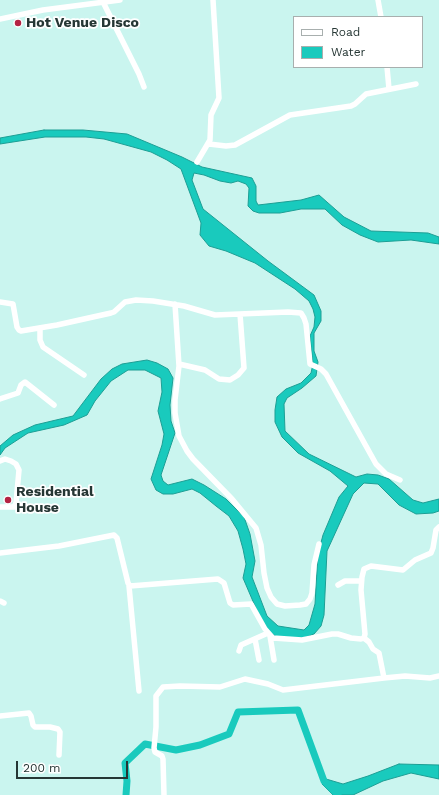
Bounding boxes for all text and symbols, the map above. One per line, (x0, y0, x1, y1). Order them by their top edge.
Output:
place label: Hot Venue Disco (26, 15, 139, 31)
legend (293, 16, 423, 68)
marker: Hot Venue Disco (13, 18, 23, 28)
text: Road (331, 25, 360, 39)
text: Water (331, 45, 365, 59)
place label: Residential House (16, 484, 94, 516)
marker: Residential House (3, 495, 13, 505)
scale bar (18, 753, 130, 779)
text: 200 m (23, 761, 60, 775)

